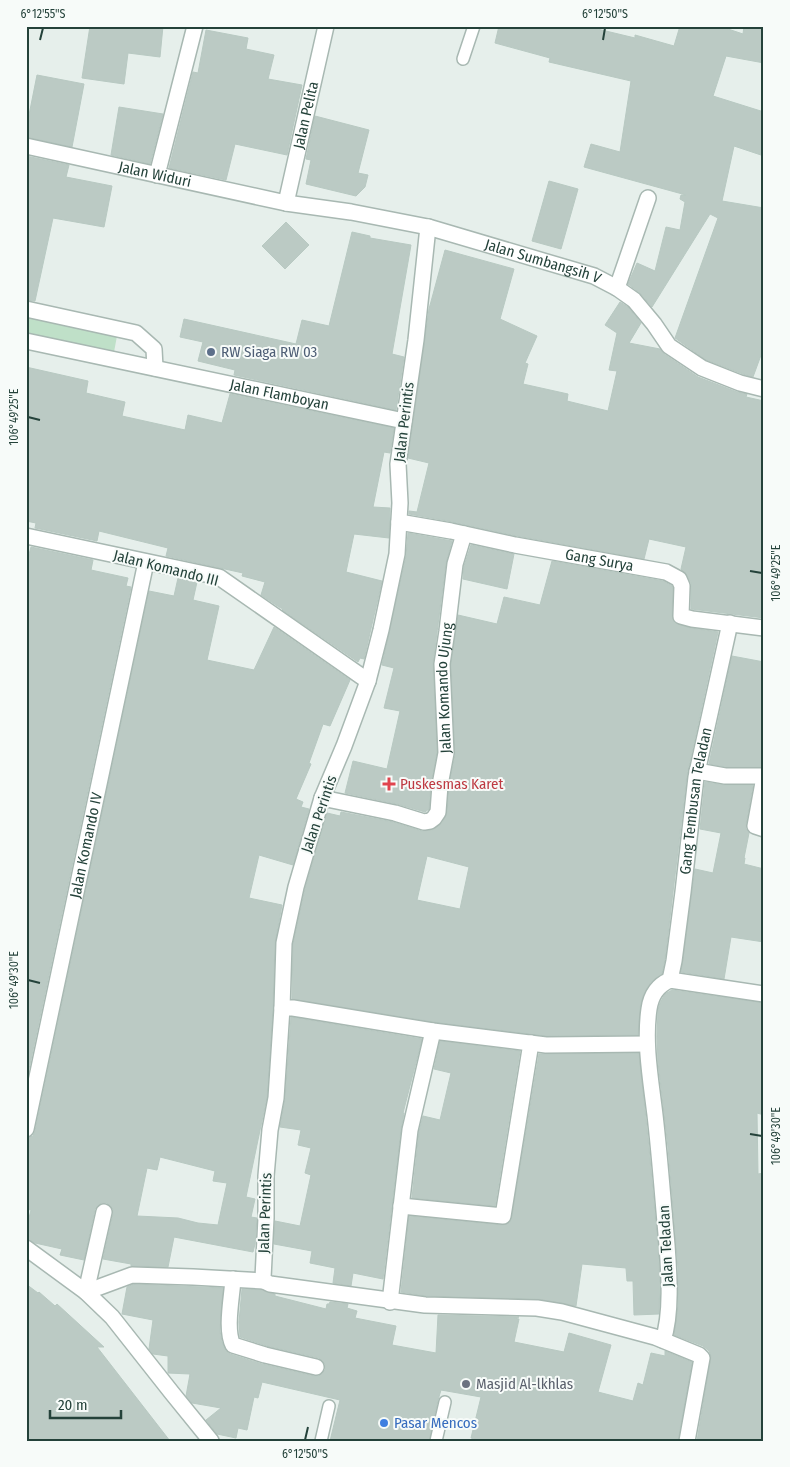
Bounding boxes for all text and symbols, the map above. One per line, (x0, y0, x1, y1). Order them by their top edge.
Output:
text: 6°12'55"S (21, 7, 66, 21)
text: 6°12'50"S (582, 7, 628, 21)
street label: Jalan Pelita (289, 80, 322, 151)
street label: Jalan Widuri (117, 158, 193, 191)
street label: Jalan Sumbangsih V (483, 235, 604, 287)
place label: RW Siaga RW 03 (221, 343, 318, 361)
marker: RW Siaga RW 03 (205, 346, 217, 358)
street label: Jalan Flamboyan (228, 375, 331, 414)
street label: Jalan Perintis (390, 381, 418, 463)
text: 106°49'25"E (7, 388, 21, 445)
text: 106°49'25"E (769, 544, 783, 601)
street label: Gang Surya (564, 545, 635, 575)
street label: Jalan Komando III (112, 546, 220, 590)
street label: Jalan Komando Ujung (433, 622, 457, 754)
street label: Gang Tembusan Teladan (676, 726, 716, 875)
street label: Jalan Perintis (297, 773, 341, 855)
place label: Puskesmas Karet (400, 775, 504, 793)
marker: Puskesmas Karet (382, 777, 396, 791)
street label: Jalan Komando IV (66, 790, 106, 900)
text: 106°49'30"E (7, 951, 21, 1009)
text: 106°49'30"E (769, 1107, 783, 1165)
street label: Jalan Perintis (255, 1172, 275, 1254)
street label: Jalan Teladan (655, 1205, 677, 1287)
place label: Masjid Al-lkhlas (476, 1375, 573, 1393)
marker: Masjid Al-lkhlas (460, 1378, 472, 1390)
scale bar (50, 1387, 121, 1419)
text: 20 m (58, 1396, 88, 1414)
place label: Pasar Mencos (394, 1414, 477, 1432)
marker: Pasar Mencos (378, 1417, 390, 1429)
text: 6°12'50"S (282, 1447, 328, 1461)

